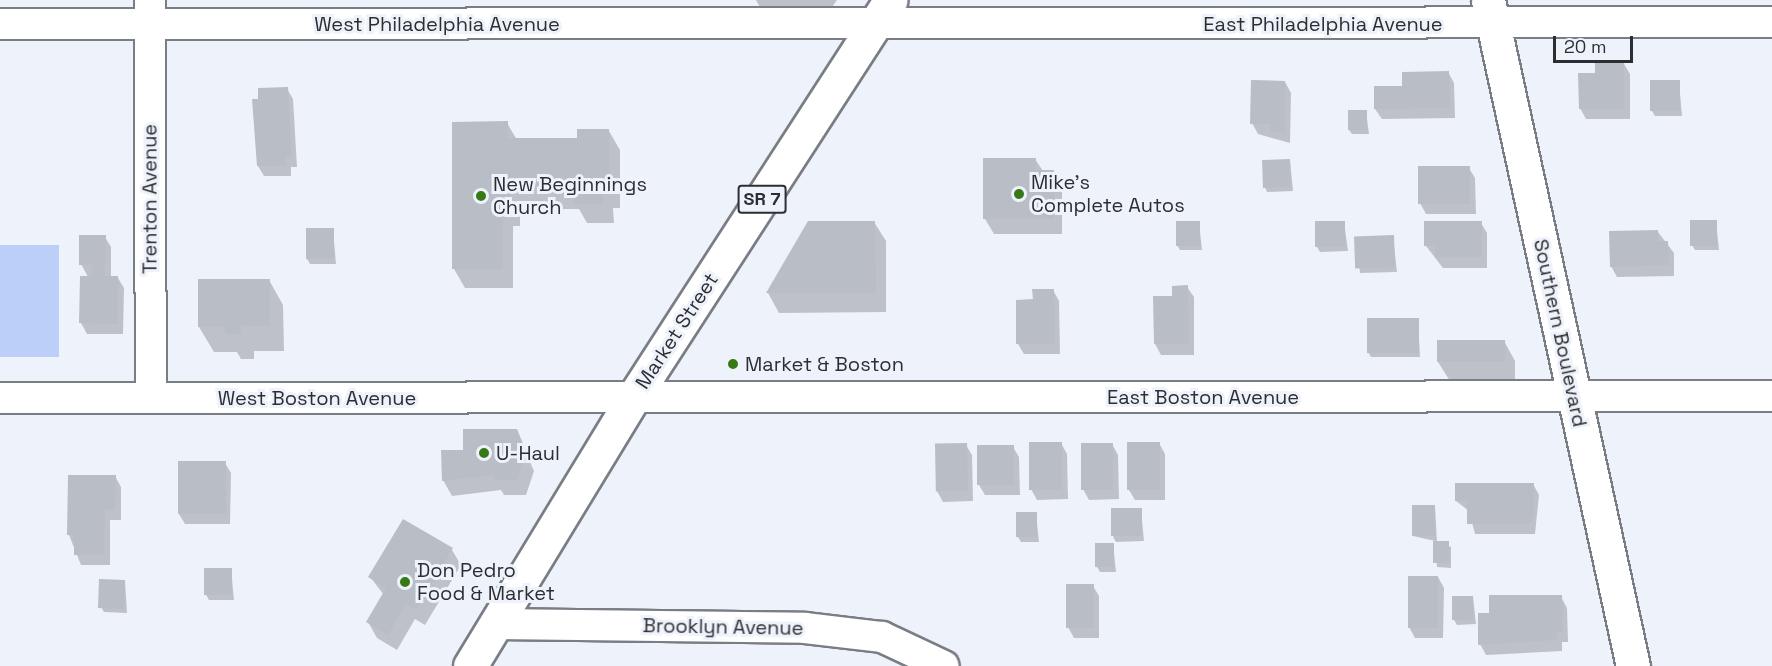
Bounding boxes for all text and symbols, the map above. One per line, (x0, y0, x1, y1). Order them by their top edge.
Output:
street label: West Philadelphia Avenue (314, 12, 560, 36)
street label: East Philadelphia Avenue (1203, 12, 1443, 36)
scale bar (1556, 24, 1636, 62)
text: 20 m (1564, 35, 1607, 58)
street label: Trenton Avenue (138, 124, 162, 274)
place label: Mike's Complete Autos (1031, 170, 1185, 217)
place label: New Beginnings Church (493, 172, 647, 219)
road number: SR 7 (736, 184, 788, 214)
marker: Mike's Complete Autos (1012, 187, 1026, 201)
marker: New Beginnings Church (474, 189, 488, 203)
street label: Southern Boulevard (1528, 237, 1592, 429)
street label: Market Street (631, 268, 723, 394)
place label: Market & Boston (745, 352, 904, 376)
marker: Market & Boston (726, 357, 740, 371)
street label: East Boston Avenue (1107, 385, 1299, 409)
street label: West Boston Avenue (218, 386, 416, 410)
place label: U-Haul (496, 441, 560, 465)
marker: U-Haul (477, 446, 491, 460)
place label: Don Pedro Food & Market (417, 558, 555, 605)
marker: Don Pedro Food & Market (398, 575, 412, 589)
street label: Brooklyn Avenue (642, 614, 804, 640)

